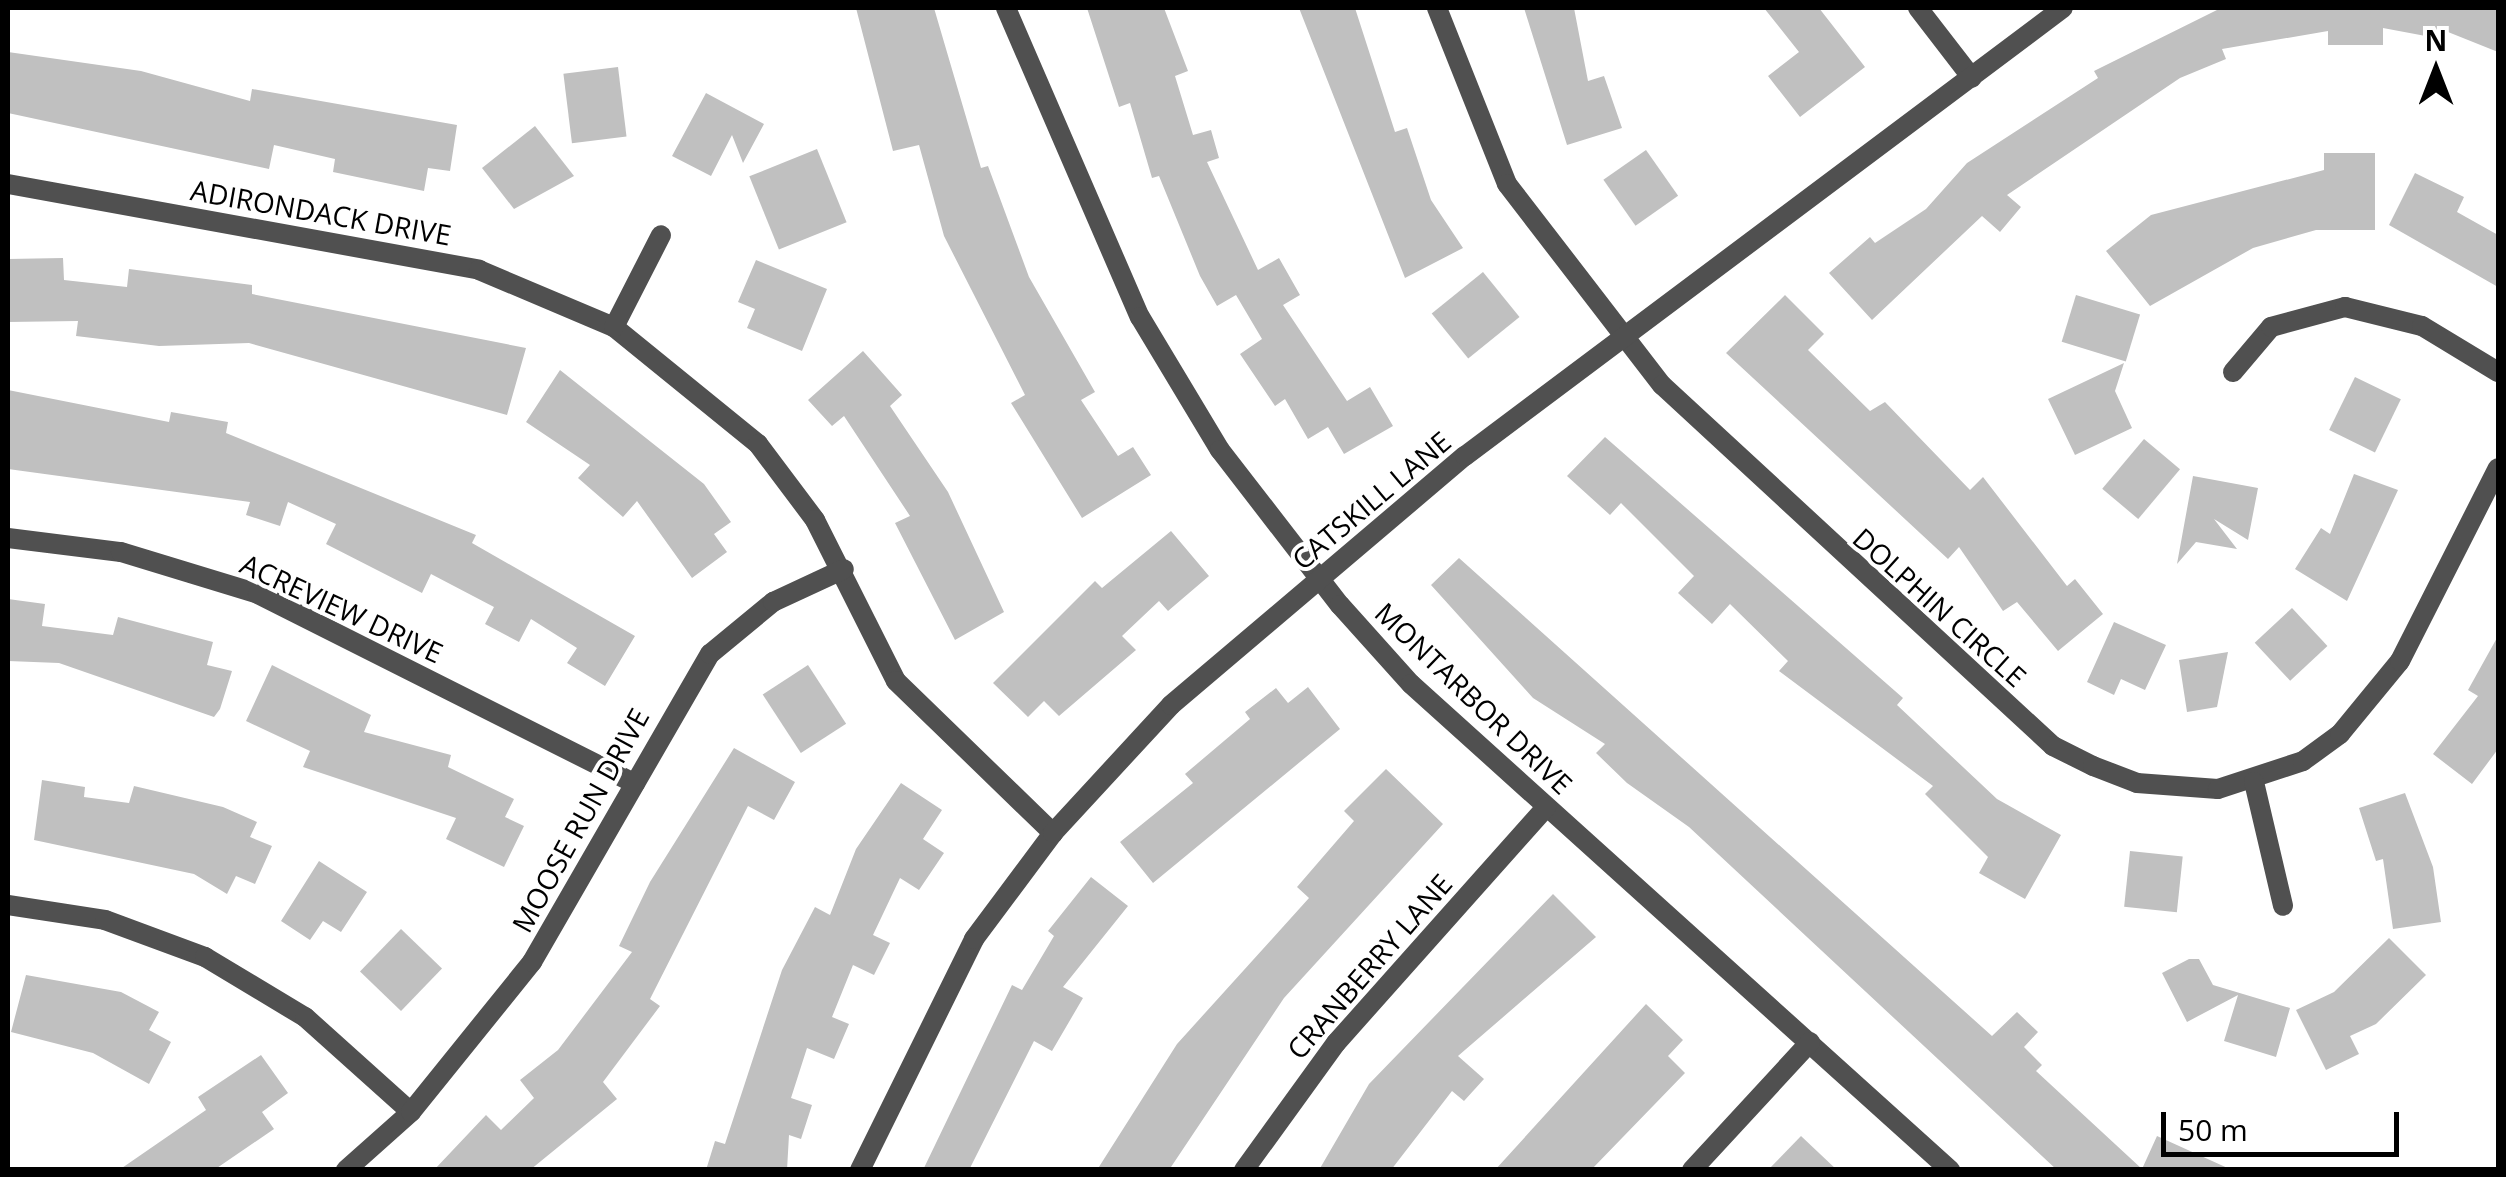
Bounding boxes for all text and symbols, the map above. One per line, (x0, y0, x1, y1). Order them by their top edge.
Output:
north arrow (2386, 20, 2486, 120)
text: N (2425, 21, 2447, 59)
street label: ADIRONDACK DRIVE (188, 173, 454, 251)
street label: CATSKILL LANE (1285, 424, 1457, 576)
street label: DOLPHIN CIRCLE (1847, 521, 2033, 693)
street label: ACREVIEW DRIVE (236, 546, 448, 670)
street label: MONTARBOR DRIVE (1369, 595, 1579, 801)
street label: MOOSE RUN DRIVE (505, 702, 655, 938)
street label: CRANBERRY LANE (1280, 867, 1458, 1065)
scale bar (2166, 1092, 2404, 1154)
text: 50 m (2178, 1109, 2248, 1150)

